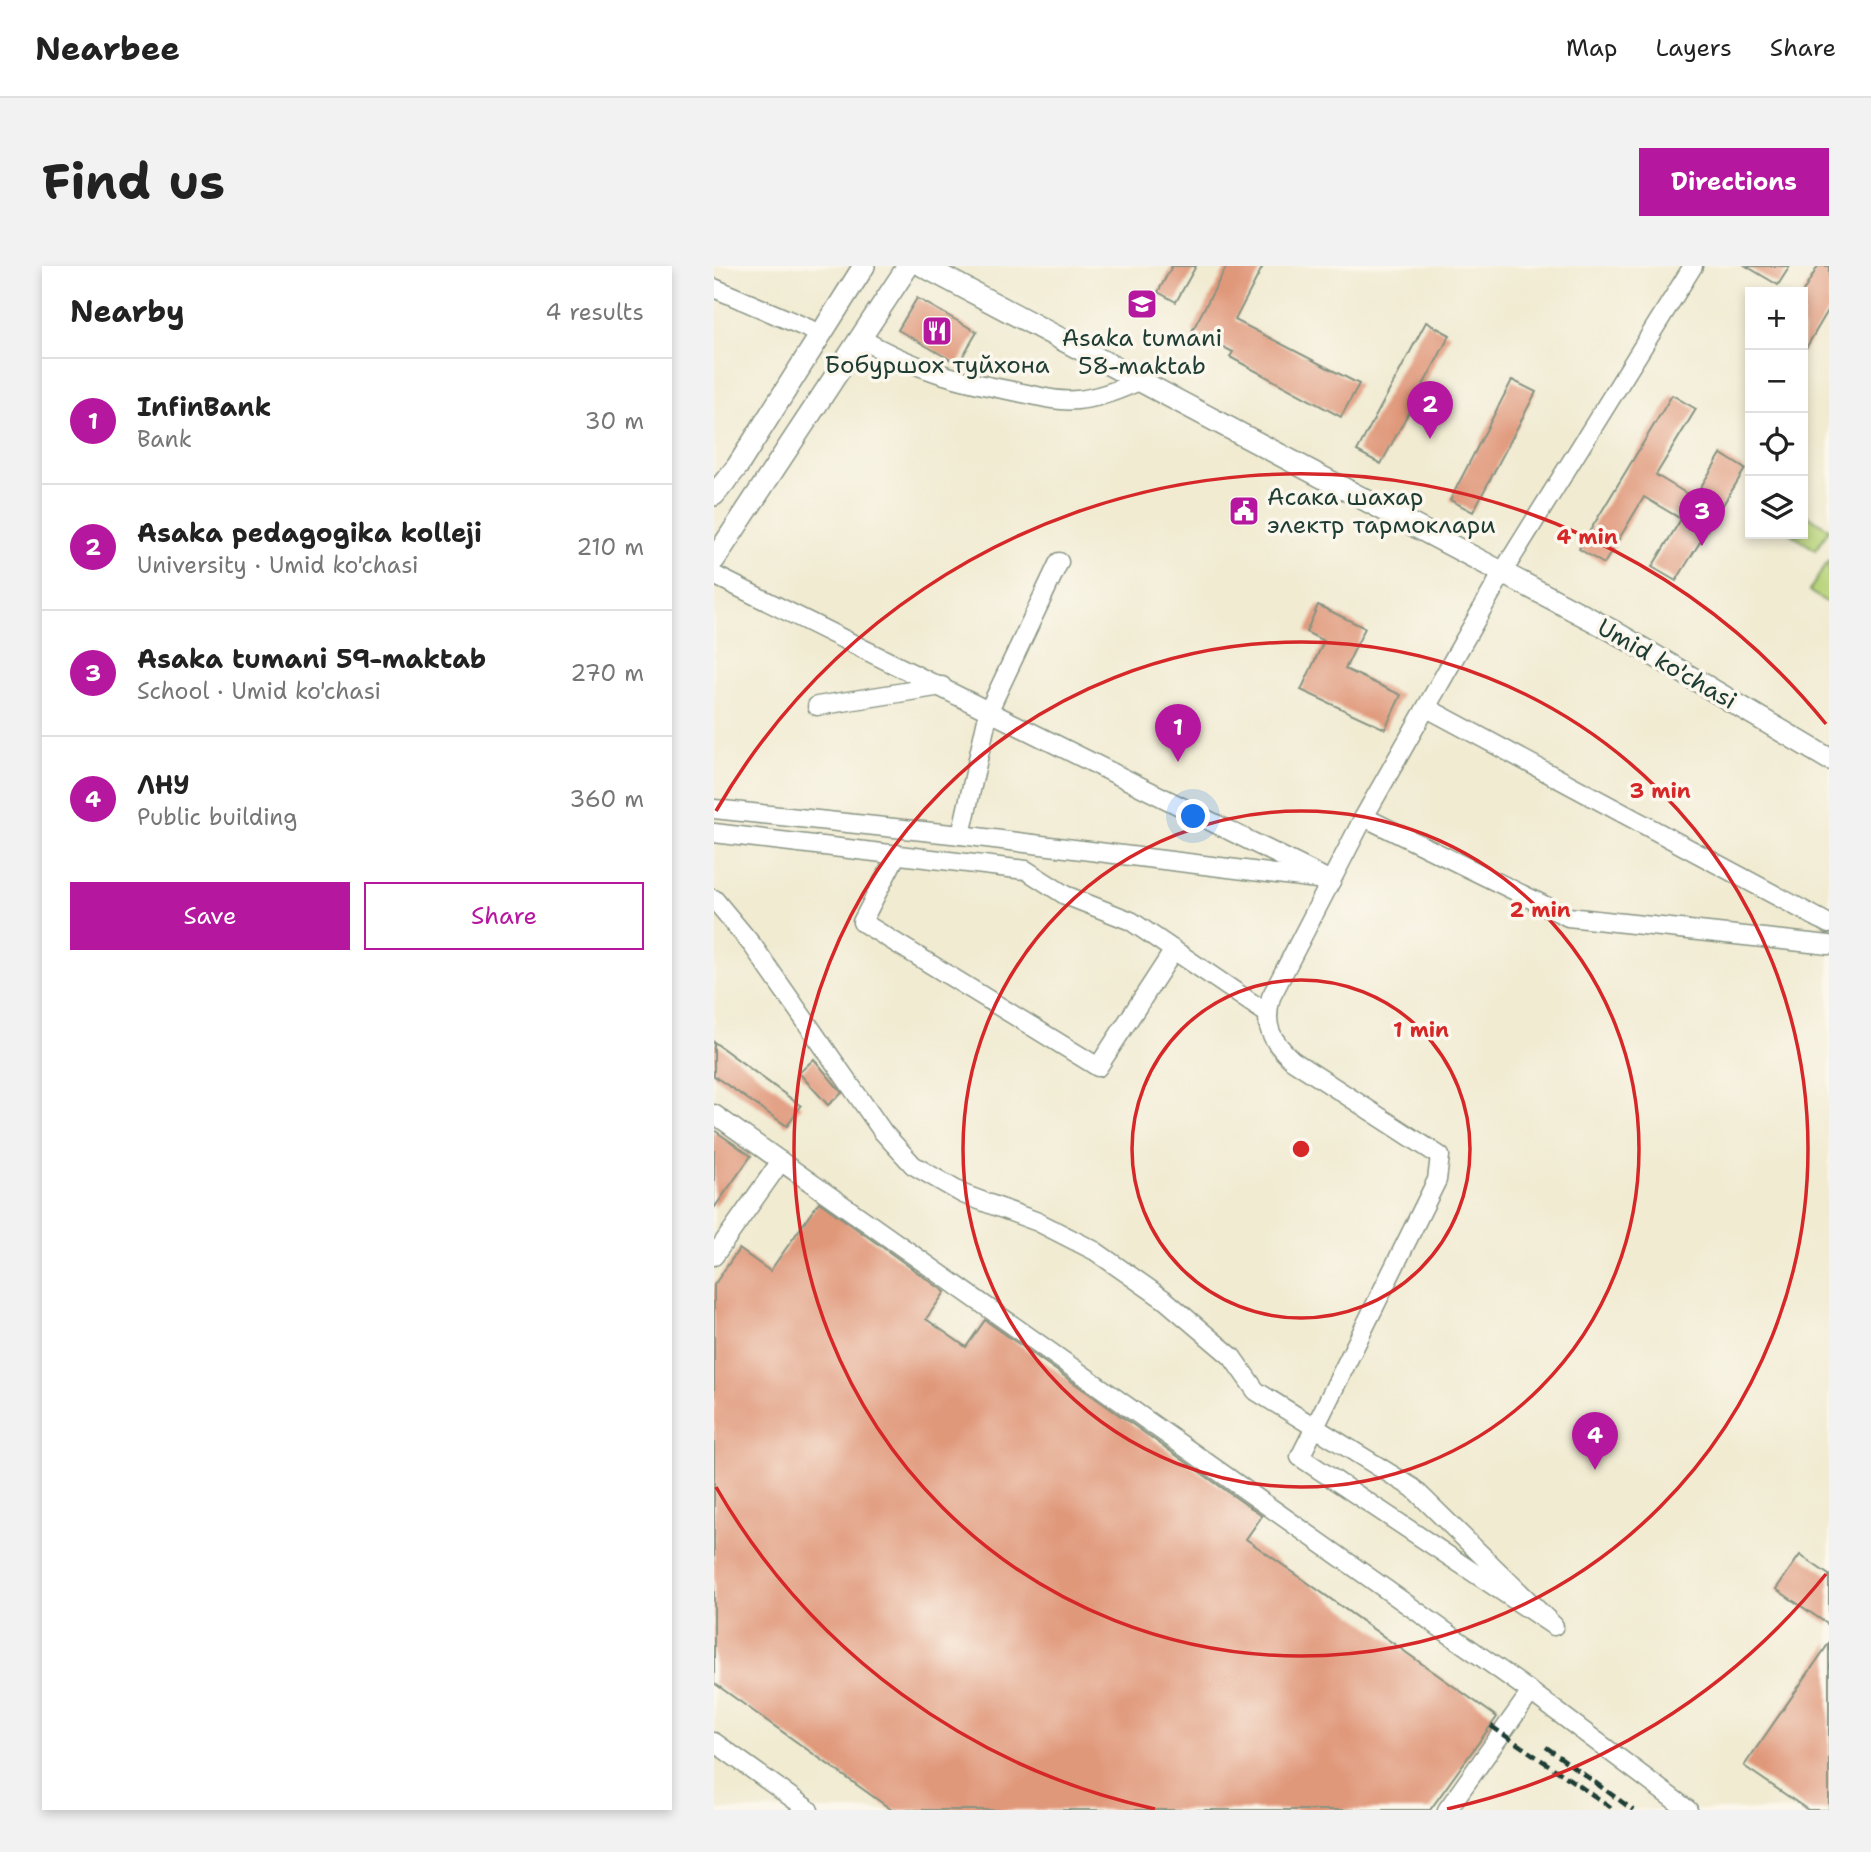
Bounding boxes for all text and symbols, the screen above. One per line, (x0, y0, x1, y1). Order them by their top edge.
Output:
text: Nearbee (35, 26, 180, 71)
text: Map (1566, 32, 1617, 64)
text: Layers (1655, 32, 1732, 64)
text: Share (1770, 32, 1836, 64)
button: Directions (1639, 148, 1829, 216)
text: Find us (42, 149, 225, 215)
school or university icon: Asaka tumani 58-maktab (1125, 287, 1159, 321)
map controls (1745, 287, 1808, 539)
button: + (1745, 287, 1808, 350)
text: Nearby (70, 291, 185, 332)
text: 4 results (545, 297, 644, 327)
restaurant icon: Бобуршох туйхона (920, 314, 954, 348)
place label: Asaka tumani 58-maktab (1062, 322, 1222, 382)
place label: Бобуршох туйхона (824, 349, 1050, 381)
button: − (1745, 350, 1808, 413)
pin: 2 (1407, 381, 1453, 439)
text: InfinBank (137, 389, 271, 424)
text: 1 (88, 406, 98, 436)
text: 30 m (585, 406, 644, 436)
button: locate (1745, 413, 1808, 476)
text: Bank (137, 424, 192, 454)
button: layers (1745, 476, 1808, 539)
place label: Асака шахар электр тармоклари (1267, 481, 1496, 541)
pin: 3 (1679, 488, 1725, 546)
public building icon: Асака шахар электр тармоклари (1227, 494, 1261, 528)
text: Asaka pedagogika kolleji (137, 515, 482, 550)
text: 4 min (1556, 523, 1618, 551)
text: 2 (85, 532, 101, 562)
text: 210 m (576, 532, 644, 562)
text: University · Umid ko'chasi (137, 550, 419, 580)
street label: Umid ko'chasi (1591, 611, 1743, 717)
text: Asaka tumani 59-maktab (137, 641, 486, 676)
text: 3 (85, 658, 101, 688)
text: 270 m (570, 658, 644, 688)
text: School · Umid ko'chasi (137, 676, 381, 706)
pin: 1 (1155, 704, 1201, 762)
text: ЛНУ (137, 767, 190, 802)
text: 3 min (1629, 777, 1691, 805)
text: 4 (85, 784, 101, 814)
text: 360 m (569, 784, 644, 814)
your location (1176, 799, 1210, 833)
text: Public building (137, 802, 297, 832)
button: Save (70, 882, 350, 950)
button: Share (364, 882, 644, 950)
text: 2 min (1509, 896, 1571, 924)
text: 1 min (1393, 1016, 1449, 1044)
centre of rings (1289, 1137, 1313, 1161)
pin: 4 (1572, 1412, 1618, 1470)

